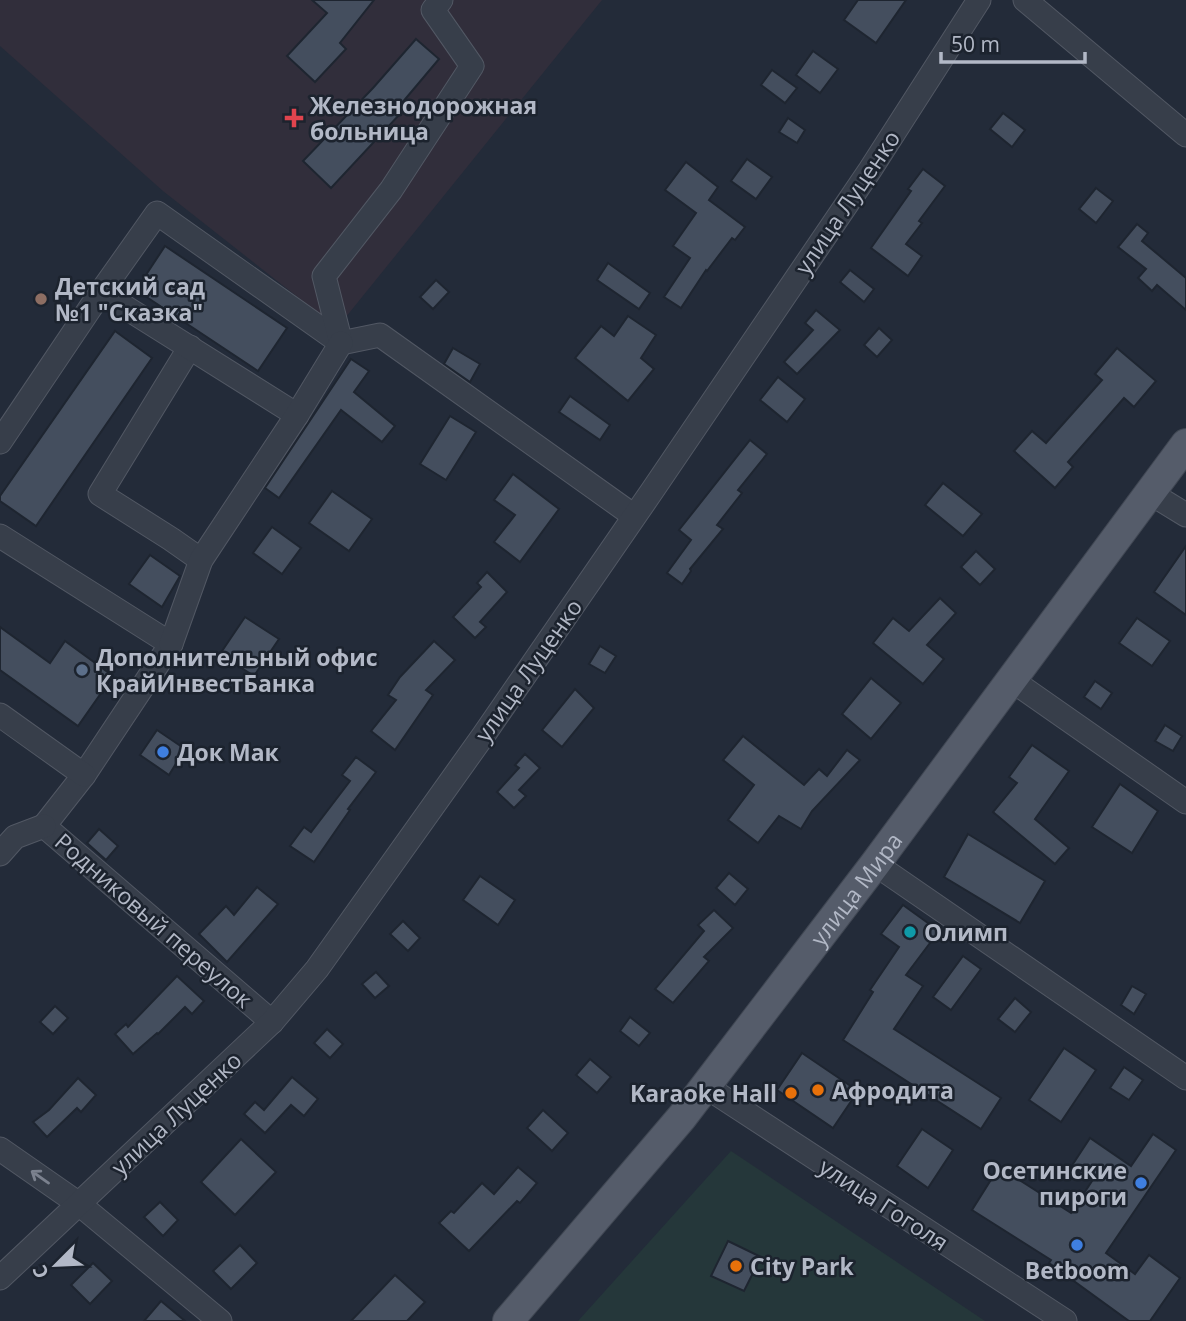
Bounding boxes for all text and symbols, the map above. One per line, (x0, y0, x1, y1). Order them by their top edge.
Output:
scale bar (941, 21, 1084, 65)
text: 50 m (951, 30, 1000, 58)
place label: Железнодорожная больница (310, 89, 537, 147)
marker: Железнодорожная больница (284, 108, 304, 128)
street label: улица Луценко (787, 124, 907, 280)
place label: Детский сад №1 "Сказка" (55, 270, 205, 328)
marker: Детский сад №1 "Сказка" (33, 291, 49, 307)
street label: улица Луценко (467, 592, 589, 748)
place label: Дополнительный офис КрайИнвестБанка (96, 641, 378, 699)
marker: Дополнительный офис КрайИнвестБанка (74, 662, 90, 678)
place label: Док Мак (177, 736, 280, 768)
marker: Док Мак (155, 744, 171, 760)
street label: Родниковый переулок (48, 825, 260, 1015)
street label: улица Мира (802, 826, 909, 952)
place label: Олимп (924, 916, 1008, 948)
marker: Олимп (902, 924, 918, 940)
street label: улица Луценко (104, 1044, 248, 1182)
place label: Афродита (832, 1074, 954, 1106)
place label: Karaoke Hall (630, 1077, 777, 1109)
marker: Афродита (810, 1082, 826, 1098)
marker: Karaoke Hall (783, 1085, 799, 1101)
street label: улица Гоголя (813, 1150, 955, 1258)
place label: Осетинские пироги (983, 1154, 1127, 1212)
one-way arrow (31, 1170, 50, 1184)
marker: Осетинские пироги (1133, 1175, 1149, 1191)
north arrow (21, 1230, 91, 1300)
marker: Betboom (1069, 1237, 1085, 1253)
place label: City Park (750, 1250, 854, 1282)
place label: Betboom (1025, 1254, 1129, 1286)
marker: City Park (728, 1258, 744, 1274)
text: С (26, 1261, 55, 1283)

